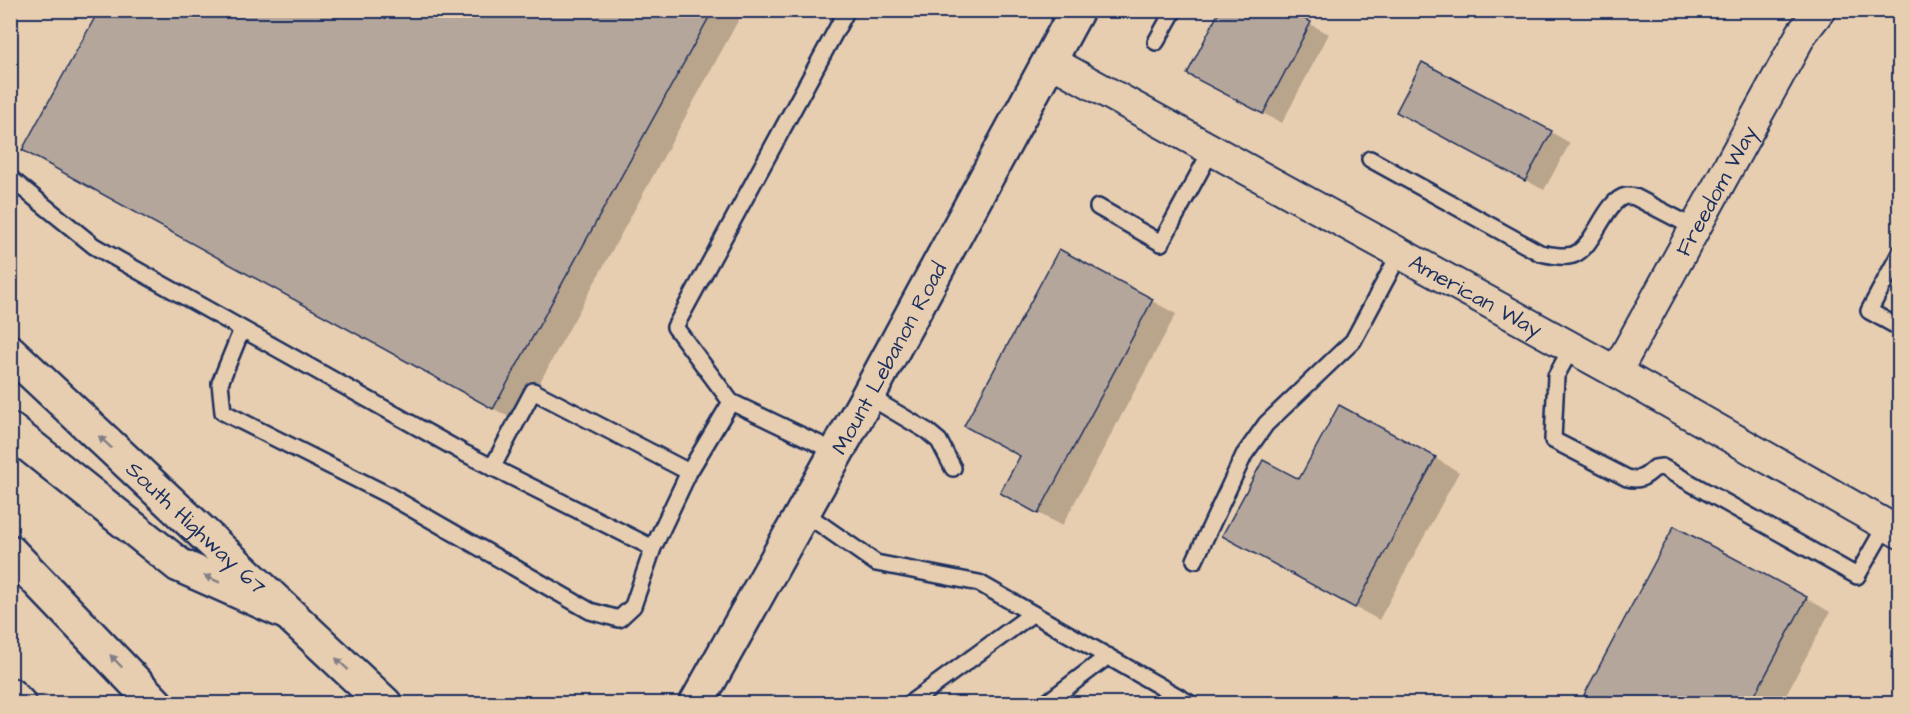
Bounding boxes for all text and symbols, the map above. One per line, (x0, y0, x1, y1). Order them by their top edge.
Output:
street label: Freedom Way (1668, 120, 1766, 262)
street label: American Way (1403, 247, 1547, 346)
street label: Mount Lebanon Road (824, 257, 955, 460)
one-way arrow (98, 435, 112, 449)
street label: South Highway 67 (118, 455, 273, 602)
one-way arrow (204, 575, 221, 584)
one-way arrow (109, 655, 123, 669)
one-way arrow (334, 657, 349, 671)

